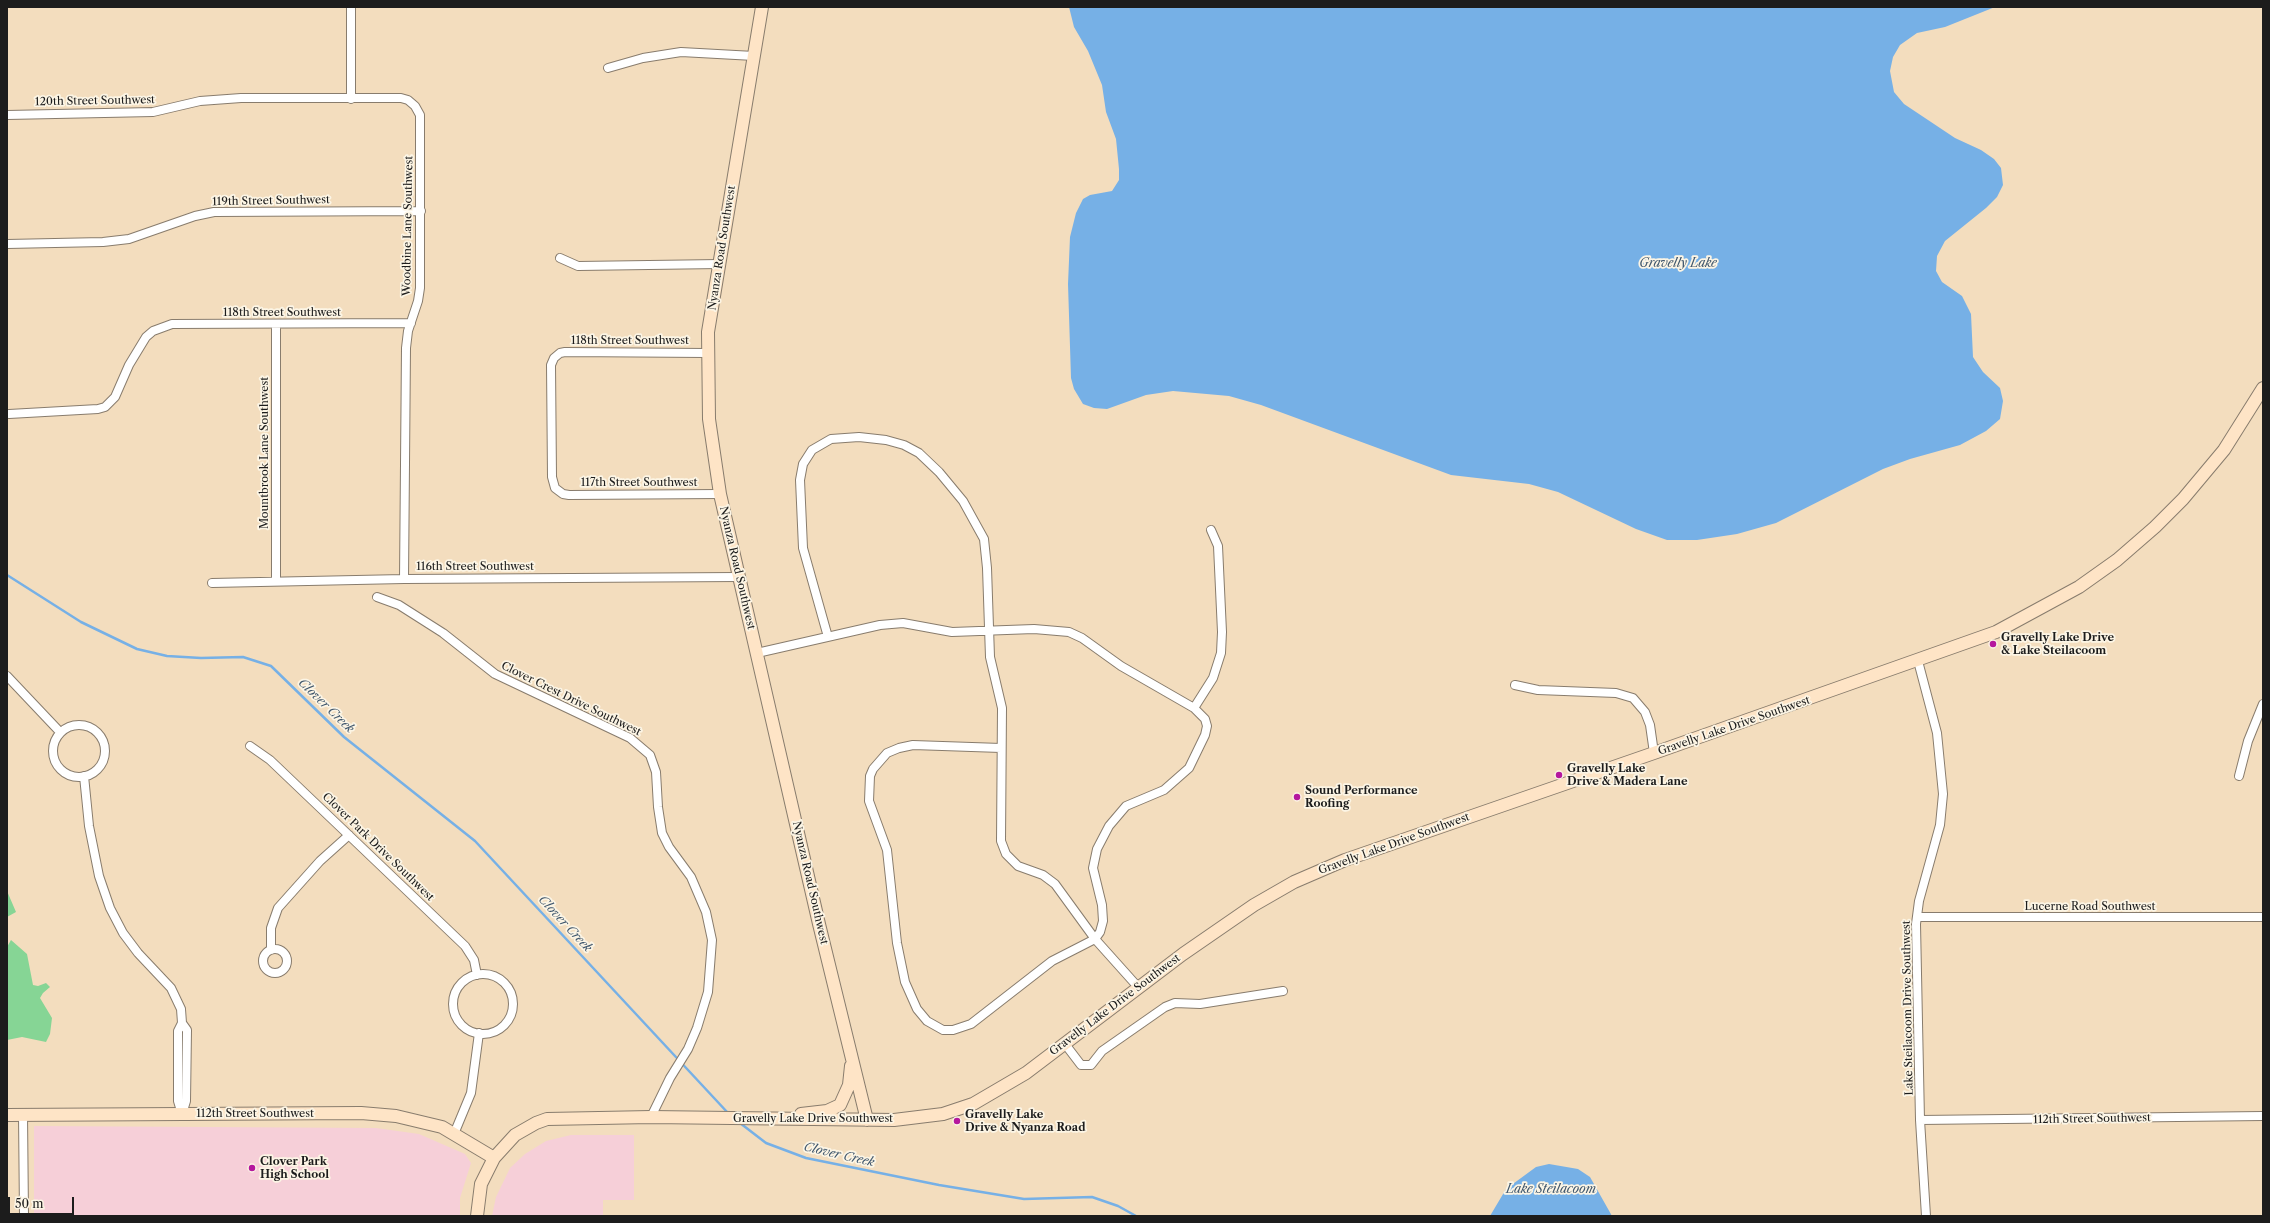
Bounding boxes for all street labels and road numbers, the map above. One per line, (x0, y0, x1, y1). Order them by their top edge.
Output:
street label: 120th Street Southwest (35, 93, 155, 109)
street label: Woodbine Lane Southwest (400, 156, 416, 296)
street label: Nyanza Road Southwest (706, 185, 738, 311)
street label: 119th Street Southwest (212, 193, 330, 209)
street label: 118th Street Southwest (223, 306, 341, 320)
street label: 118th Street Southwest (571, 334, 689, 348)
street label: Mountbrook Lane Southwest (258, 377, 272, 529)
street label: 117th Street Southwest (581, 476, 697, 490)
street label: Nyanza Road Southwest (716, 505, 758, 631)
street label: 116th Street Southwest (416, 560, 534, 574)
street label: Clover Crest Drive Southwest (499, 659, 643, 739)
street label: Gravelly Lake Drive Southwest (1656, 694, 1812, 758)
street label: Clover Park Drive Southwest (319, 790, 437, 904)
street label: Gravelly Lake Drive Southwest (1317, 810, 1471, 878)
street label: Nyanza Road Southwest (789, 820, 831, 946)
street label: Lucerne Road Southwest (2025, 900, 2155, 914)
street label: Lake Steilacoom Drive Southwest (1900, 920, 1916, 1096)
street label: Gravelly Lake Drive Southwest (1047, 952, 1183, 1058)
street label: 112th Street Southwest (196, 1107, 314, 1121)
street label: 112th Street Southwest (2033, 1111, 2151, 1127)
street label: Gravelly Lake Drive Southwest (733, 1112, 893, 1126)

